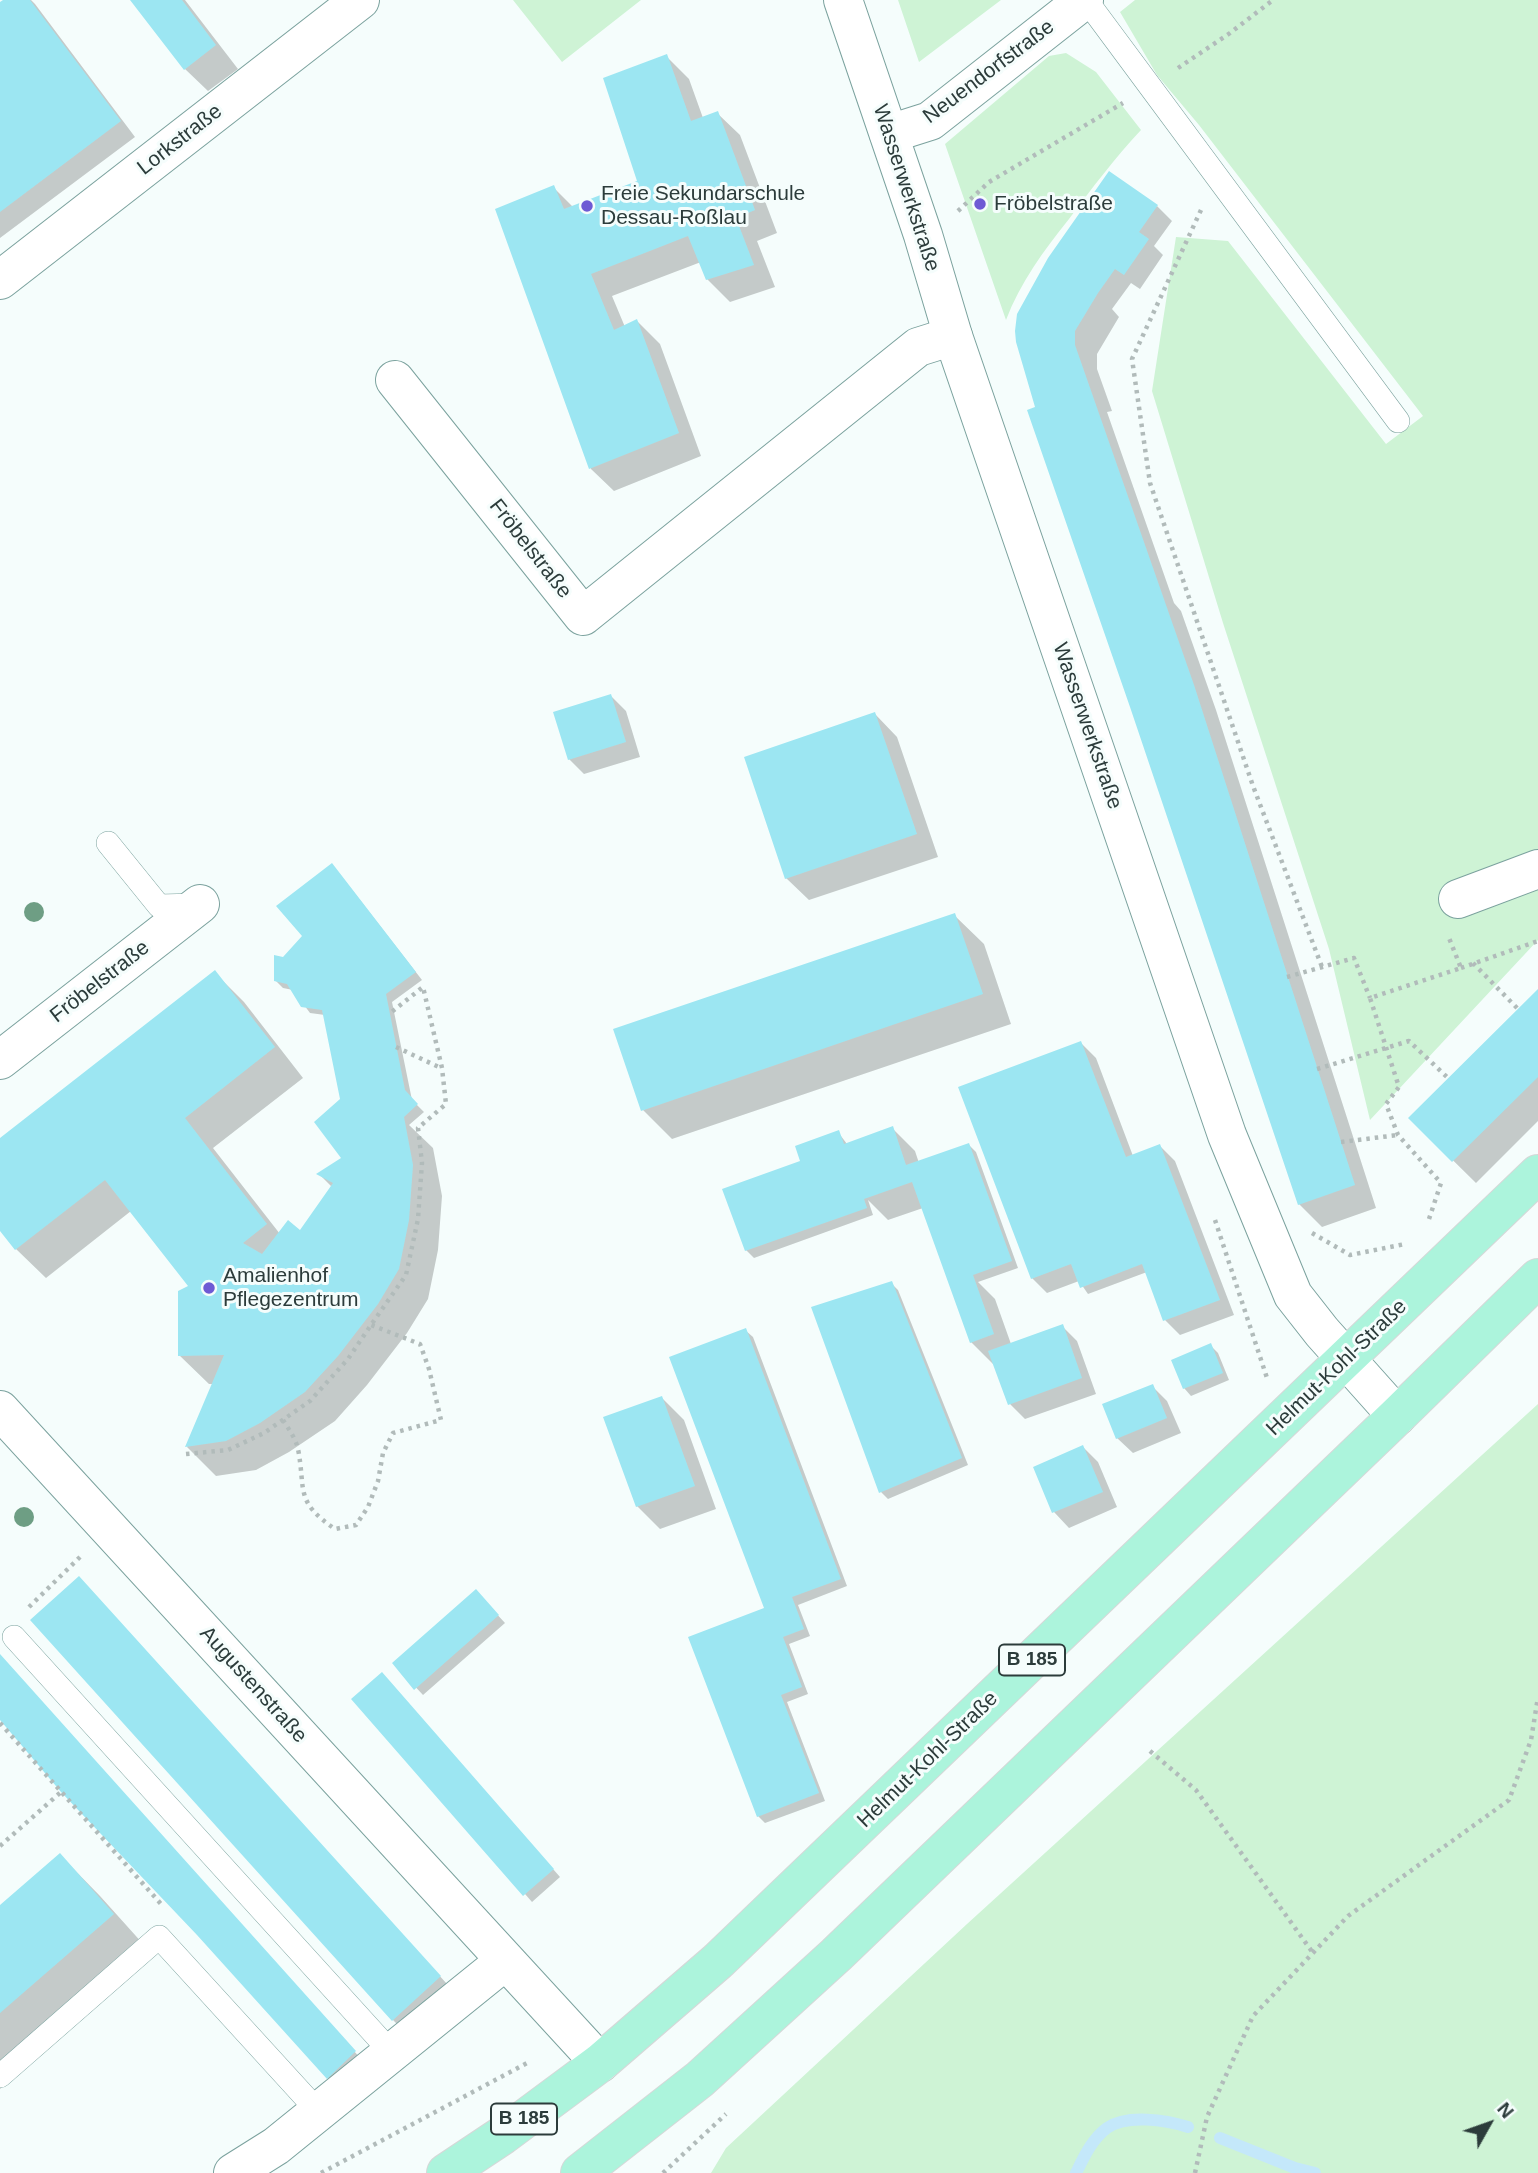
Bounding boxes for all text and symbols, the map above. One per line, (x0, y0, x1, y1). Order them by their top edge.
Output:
street label: Neuendorfstraße (918, 15, 1060, 129)
street label: Lorkstraße (133, 99, 227, 181)
street label: Wasserwerkstraße (867, 101, 945, 275)
place label: Freie Sekundarschule Dessau-Roßlau (601, 181, 805, 231)
place label: Fröbelstraße (994, 191, 1113, 217)
marker: Fröbelstraße (972, 196, 988, 212)
marker: Freie Sekundarschule Dessau-Roßlau (579, 198, 595, 214)
street label: Fröbelstraße (483, 494, 577, 604)
street label: Wasserwerkstraße (1047, 640, 1127, 812)
street label: Fröbelstraße (45, 935, 155, 1029)
place label: Amalienhof Pflegezentrum (223, 1263, 358, 1313)
marker: Amalienhof Pflegezentrum (201, 1280, 217, 1296)
street label: Helmut-Kohl-Straße (1262, 1294, 1412, 1442)
street label: Augustenstraße (194, 1621, 312, 1749)
road number: B 185 (999, 1644, 1065, 1676)
street label: Helmut-Kohl-Straße (853, 1686, 1003, 1834)
north arrow (1454, 2089, 1524, 2159)
text: N (1493, 2098, 1518, 2122)
road number: B 185 (491, 2104, 557, 2134)

